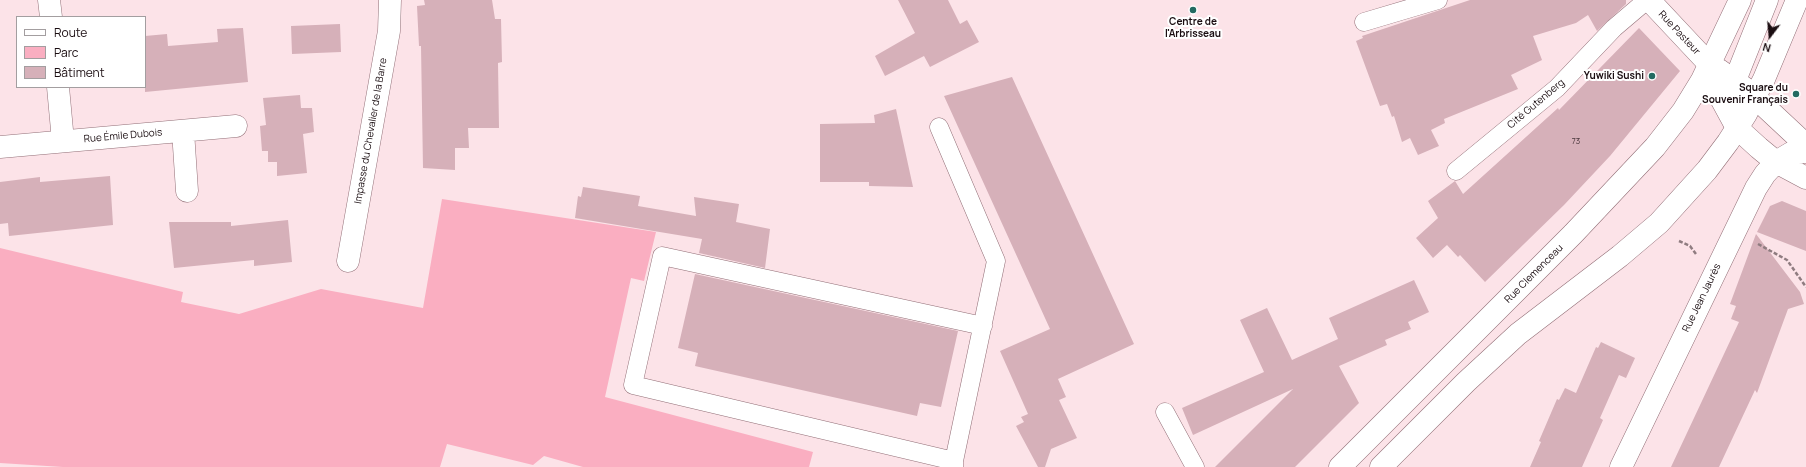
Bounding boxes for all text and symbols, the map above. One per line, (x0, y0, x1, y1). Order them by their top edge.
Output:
marker: Centre de l'Arbrisseau (1188, 5, 1198, 15)
street label: Rue Pasteur (1656, 8, 1702, 58)
legend (16, 16, 146, 88)
place label: Centre de l'Arbrisseau (1165, 16, 1221, 40)
north arrow (1750, 16, 1790, 56)
text: Route (54, 24, 87, 41)
text: N (1761, 40, 1772, 56)
text: Parc (54, 44, 78, 61)
street label: Impasse du Chevalier de la Barre (352, 57, 390, 205)
text: Bâtiment (54, 64, 105, 81)
place label: Yuwiki Sushi (1584, 70, 1644, 82)
marker: Yuwiki Sushi (1647, 71, 1657, 81)
street label: Cité Gutenberg (1505, 77, 1567, 131)
place label: Square du Souvenir Français (1702, 82, 1788, 106)
marker: Square du Souvenir Français (1791, 89, 1801, 99)
street label: Rue Émile Dubois (83, 127, 163, 145)
house number: 73 (1572, 137, 1580, 147)
street label: Rue Clemenceau (1502, 242, 1566, 306)
street label: Rue Jean Jaurès (1680, 262, 1724, 334)

